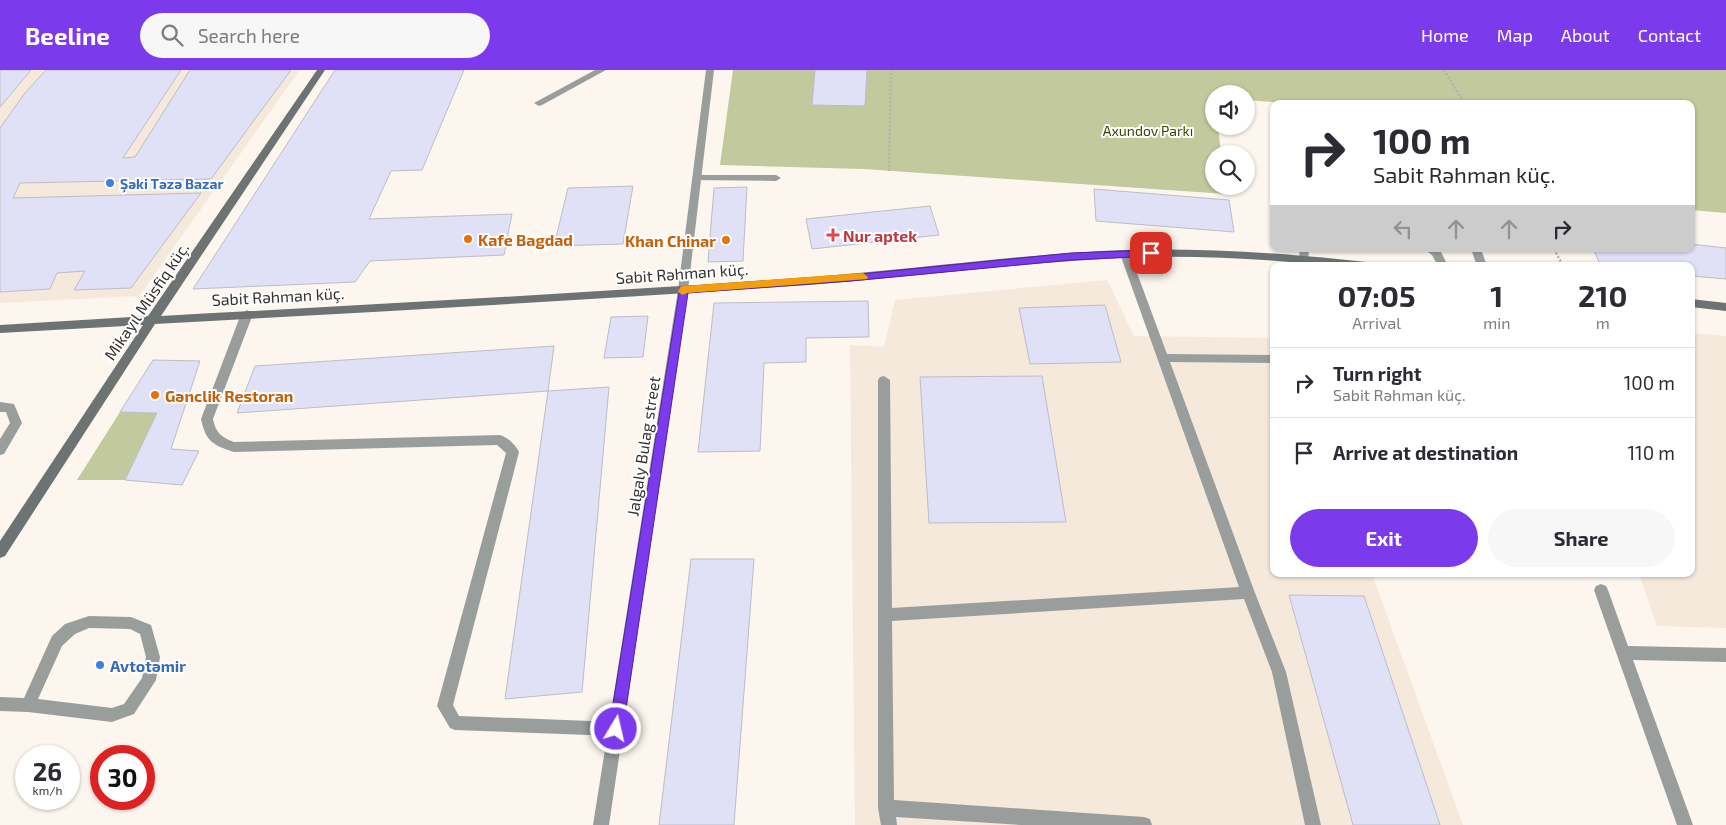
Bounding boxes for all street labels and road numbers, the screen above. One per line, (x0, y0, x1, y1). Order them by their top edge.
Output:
street label: Mikayıl Müsfiq küç. (100, 239, 193, 364)
street label: Sabit Rəhman küç. (615, 259, 749, 288)
street label: Sabit Rəhman küç. (211, 283, 345, 310)
street label: Jalgaly Bulag street (623, 375, 663, 517)

